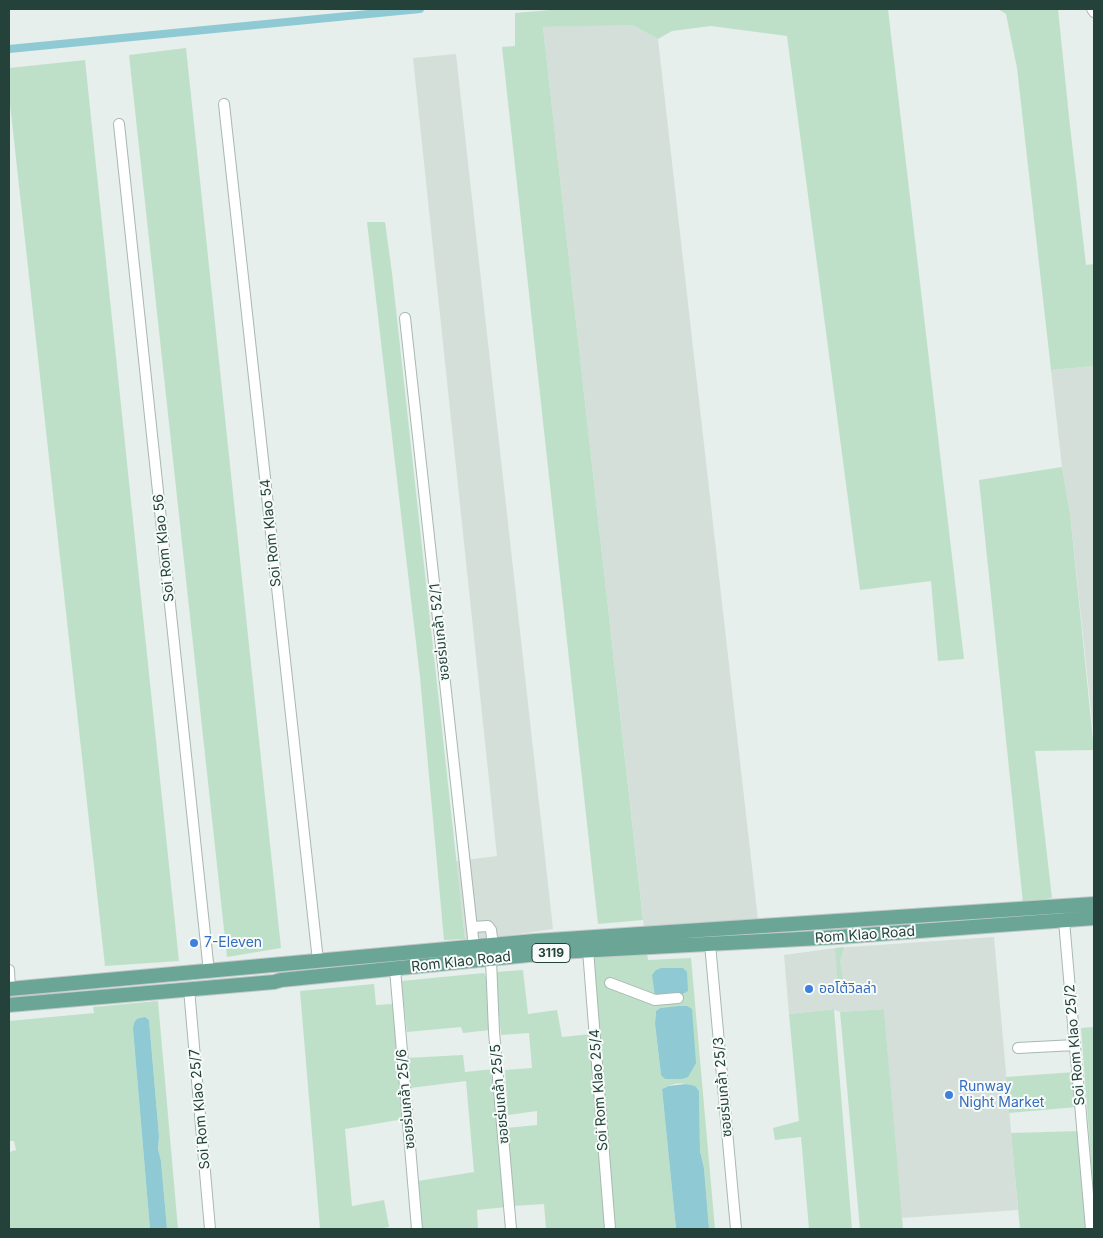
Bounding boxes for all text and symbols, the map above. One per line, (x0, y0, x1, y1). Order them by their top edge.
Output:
street label: Soi Rom Klao 54 (257, 478, 285, 588)
street label: Soi Rom Klao 56 (150, 493, 178, 603)
street label: ซอยร่มเกล้า 52/1 (427, 583, 453, 681)
street label: Rom Klao Road (814, 923, 916, 947)
place label: 7-Eleven (204, 935, 262, 951)
marker: 7-Eleven (188, 937, 200, 949)
road number: 3119 (532, 944, 570, 962)
street label: Rom Klao Road (410, 948, 512, 976)
place label: ออโต้วิลล่า (819, 981, 877, 997)
marker: ออโต้วิลล่า (803, 983, 815, 995)
street label: Soi Rom Klao 25/2 (1061, 984, 1089, 1106)
street label: Soi Rom Klao 25/4 (586, 1028, 612, 1152)
street label: ซอยร่มเกล้า 25/3 (710, 1036, 736, 1138)
street label: ซอยร่มเกล้า 25/5 (487, 1043, 513, 1145)
street label: Soi Rom Klao 25/7 (186, 1048, 214, 1170)
street label: ซอยร่มเกล้า 25/6 (393, 1048, 419, 1150)
place label: Runway Night Market (959, 1079, 1044, 1112)
marker: Runway Night Market (943, 1089, 955, 1101)

